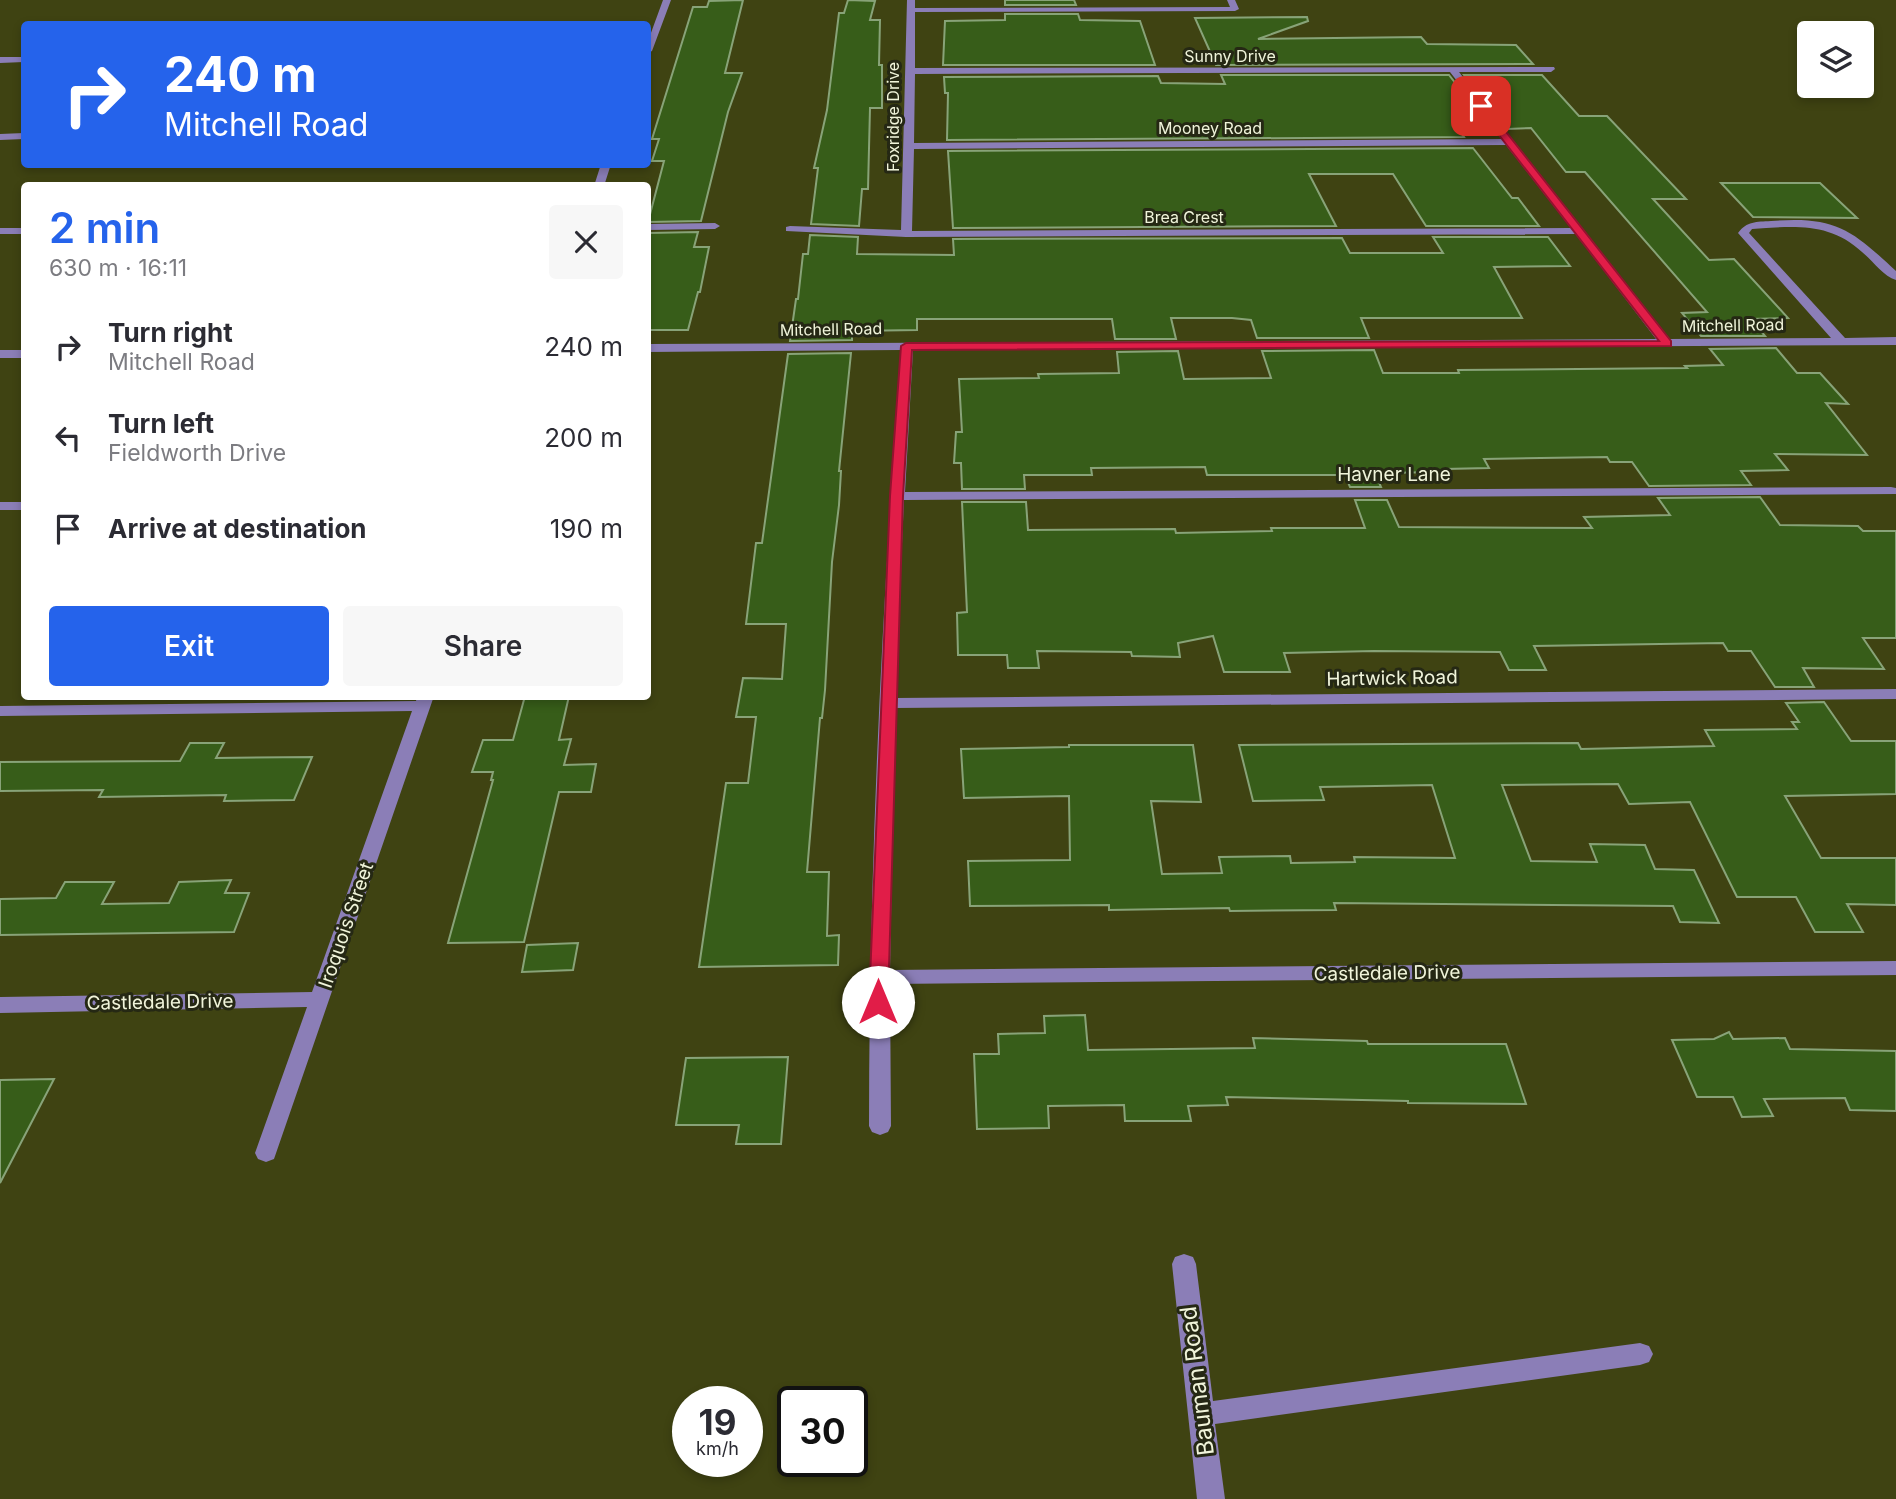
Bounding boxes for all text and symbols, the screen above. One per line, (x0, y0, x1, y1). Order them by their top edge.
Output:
map controls (1797, 21, 1874, 98)
button: layers (1797, 21, 1874, 98)
text: 240 m (164, 45, 317, 104)
street label: Sunny Drive (1184, 46, 1276, 66)
icon: right (49, 49, 140, 140)
street label: Foxridge Drive (883, 62, 903, 172)
pin (1451, 76, 1511, 136)
icon: arrive (1462, 87, 1500, 125)
text: Mitchell Road (164, 105, 368, 144)
street label: Mooney Road (1158, 118, 1262, 138)
text: 2 min (49, 202, 160, 253)
button: close (549, 205, 623, 279)
street label: Brea Crest (1144, 207, 1224, 227)
text: 630 m · 16:11 (49, 254, 187, 282)
street label: Mitchell Road (1682, 314, 1784, 336)
text: Turn right (108, 317, 233, 348)
street label: Mitchell Road (780, 318, 882, 340)
icon: right (49, 328, 87, 366)
text: 240 m (544, 331, 623, 362)
text: Mitchell Road (108, 348, 255, 376)
text: Turn left (108, 408, 214, 439)
icon: left (49, 419, 87, 457)
text: 200 m (544, 422, 623, 453)
text: Fieldworth Drive (108, 439, 286, 467)
street label: Havner Lane (1337, 463, 1451, 486)
icon: arrive (49, 510, 87, 548)
text: Arrive at destination (108, 513, 367, 544)
text: 190 m (550, 513, 623, 544)
button: Exit (49, 606, 329, 686)
button: Share (343, 606, 623, 686)
street label: Hartwick Road (1326, 665, 1458, 691)
street label: Iroquois Street (314, 859, 378, 991)
street label: Castledale Drive (1313, 960, 1461, 986)
position arrow (841, 965, 915, 1039)
street label: Castledale Drive (86, 989, 234, 1015)
street label: Bauman Road (1174, 1305, 1220, 1457)
speed limit sign: 30 (777, 1386, 868, 1477)
text: 19 (699, 1401, 736, 1443)
text: km/h (696, 1438, 739, 1459)

